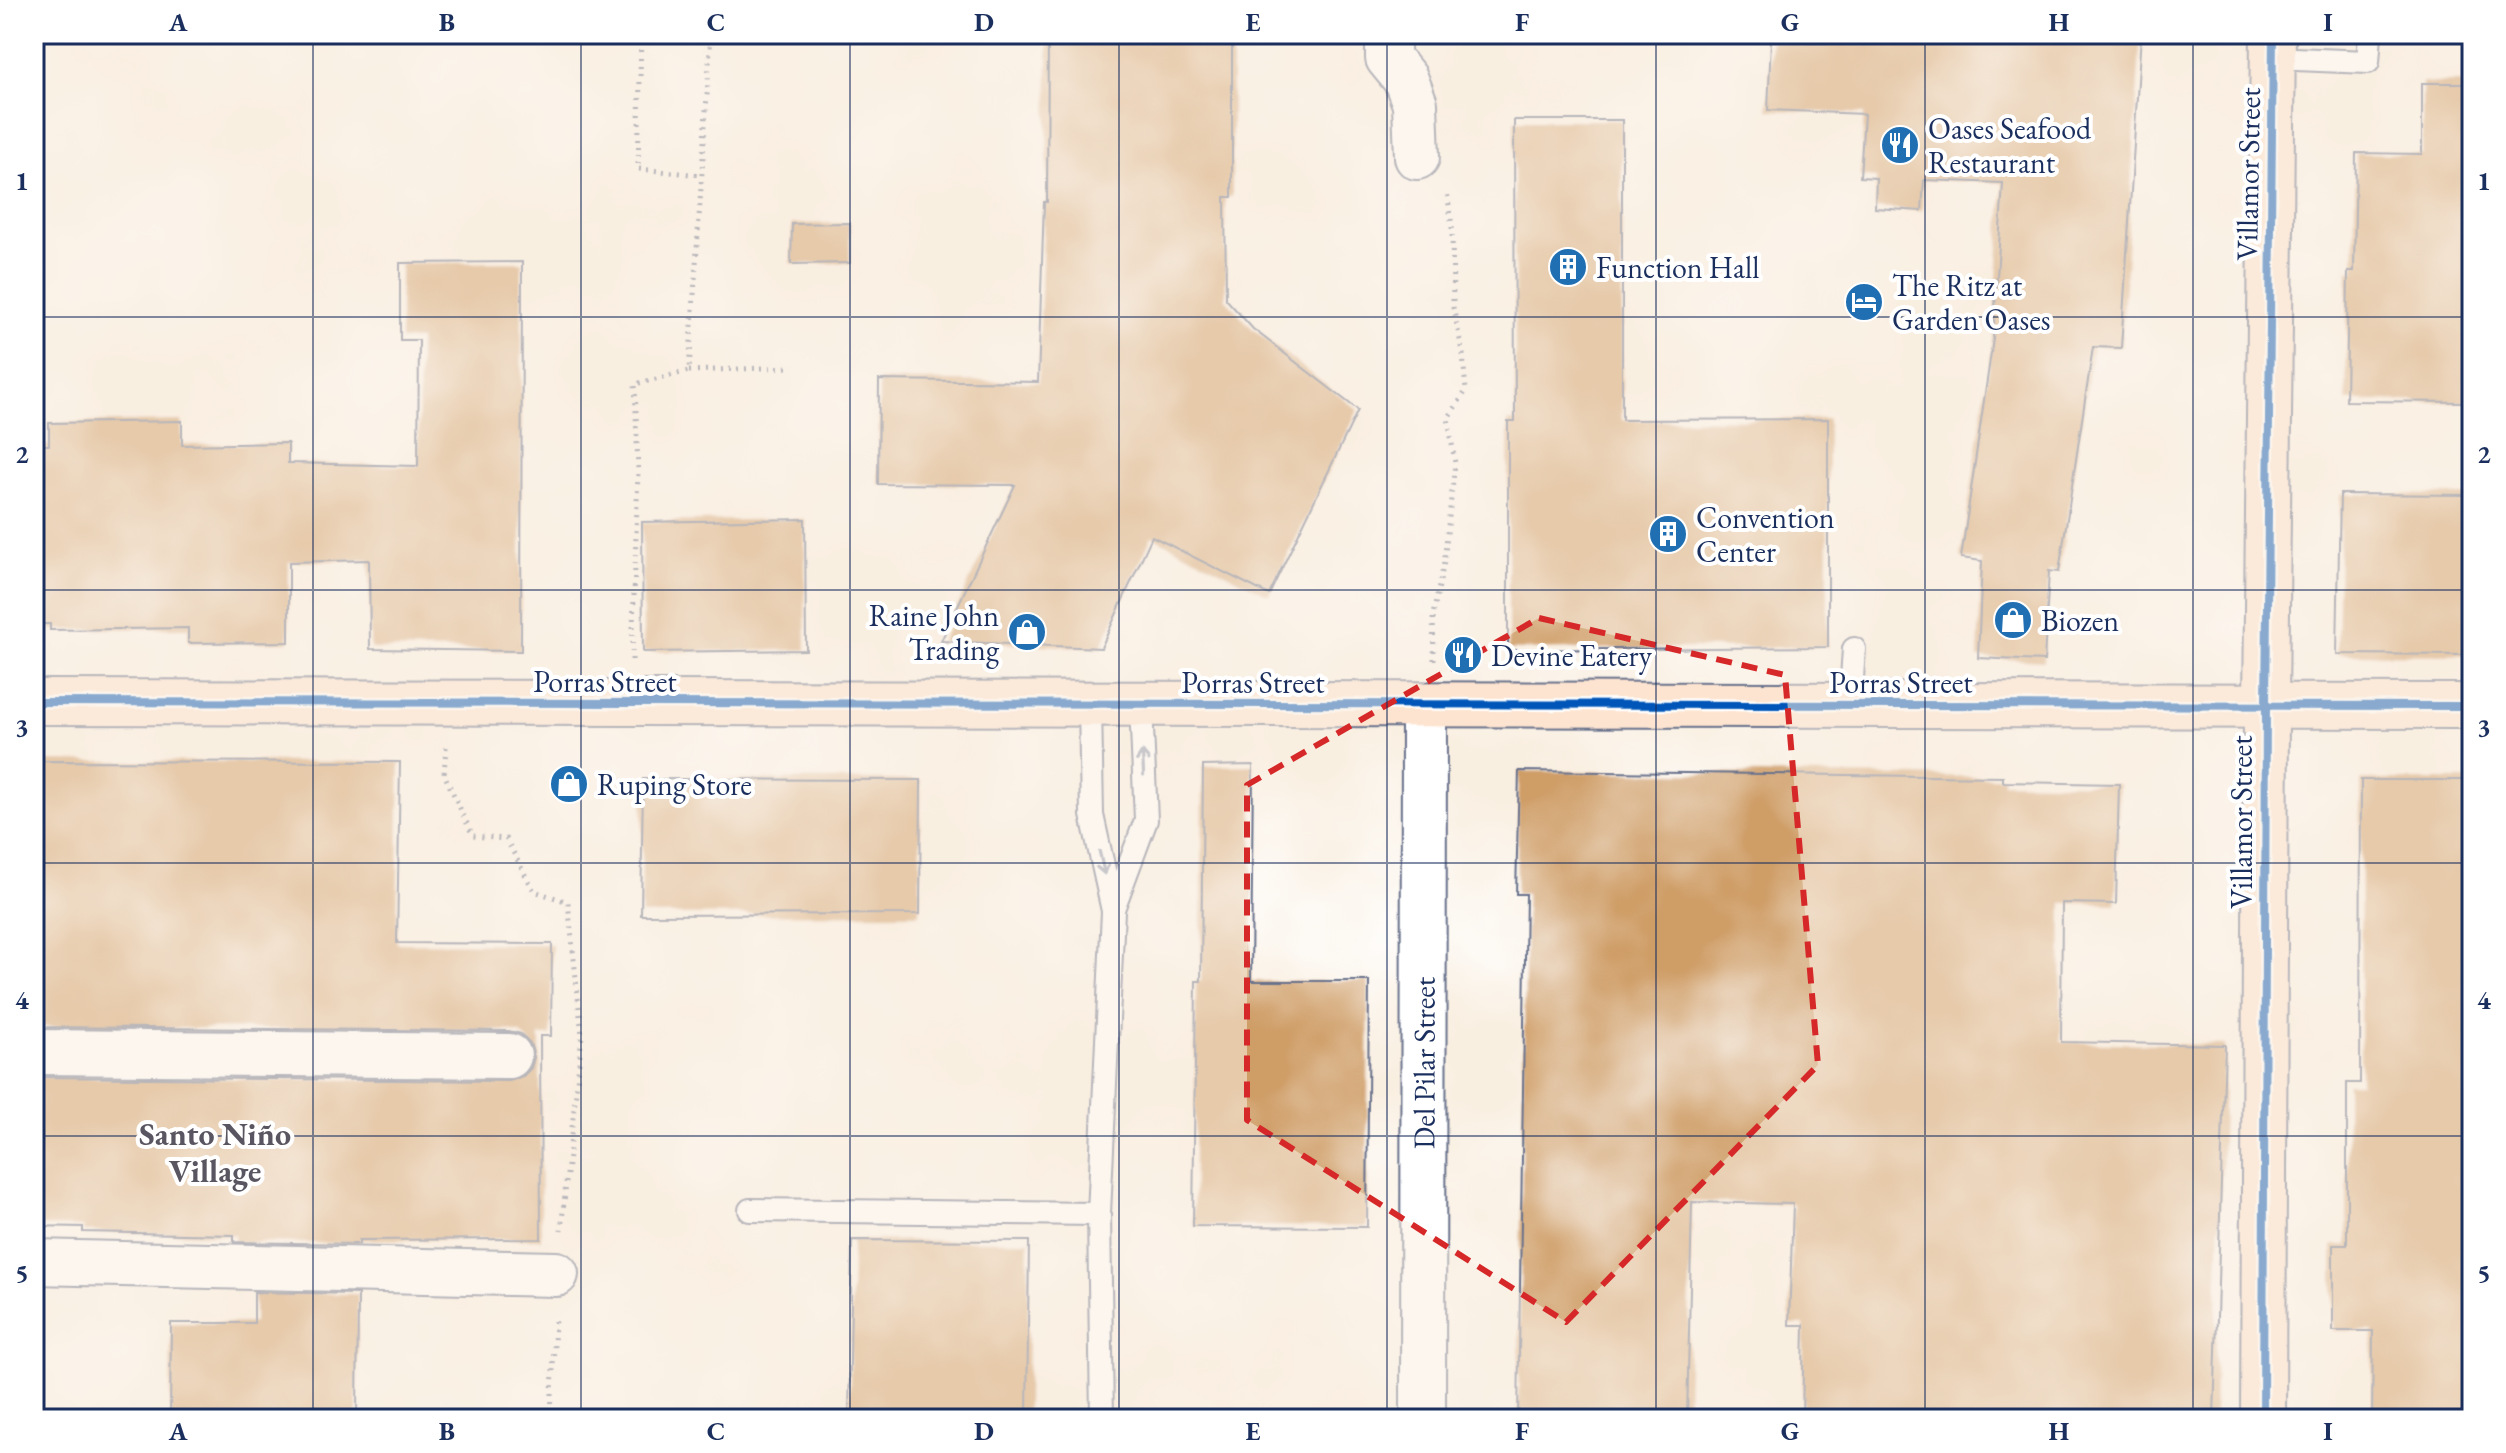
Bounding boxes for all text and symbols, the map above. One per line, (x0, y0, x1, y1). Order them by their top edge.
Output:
text: A (168, 5, 188, 39)
text: B (439, 5, 455, 39)
text: C (707, 5, 725, 39)
text: D (974, 5, 994, 39)
text: E (1246, 5, 1261, 39)
text: F (1515, 5, 1529, 39)
text: G (1781, 5, 1800, 39)
text: H (2049, 5, 2070, 39)
text: I (2323, 5, 2333, 39)
street label: Villamor Street (2227, 86, 2269, 261)
place label: Oases Seafood Restaurant (1928, 109, 2092, 182)
restaurant icon: Oases Seafood Restaurant (1879, 124, 1921, 166)
text: 1 (15, 164, 29, 198)
text: 1 (2477, 164, 2491, 198)
building icon: Function Hall (1547, 246, 1589, 288)
place label: Function Hall (1596, 248, 1759, 287)
place label: The Ritz at Garden Oases (1892, 266, 2051, 339)
hotel icon: The Ritz at Garden Oases (1843, 281, 1885, 323)
text: 2 (15, 437, 29, 471)
text: 2 (2477, 437, 2491, 471)
place label: Convention Center (1696, 498, 1835, 571)
building icon: Convention Center (1647, 513, 1689, 555)
place label: Raine John Trading (869, 596, 1000, 669)
shop icon: Biozen (1992, 599, 2034, 641)
place label: Biozen (2041, 601, 2119, 640)
shop icon: Raine John Trading (1006, 611, 1048, 653)
restaurant icon: Devine Eatery (1442, 634, 1484, 676)
place label: Devine Eatery (1491, 636, 1653, 675)
street label: Porras Street (533, 662, 677, 701)
street label: Porras Street (1181, 663, 1325, 702)
street label: Porras Street (1829, 663, 1973, 702)
text: 3 (15, 710, 29, 744)
text: 3 (2477, 710, 2491, 744)
street label: Villamor Street (2222, 735, 2261, 909)
one-way arrow (1136, 750, 1151, 777)
shop icon: Ruping Store (548, 763, 590, 805)
place label: Ruping Store (597, 765, 752, 804)
one-way arrow (1095, 850, 1110, 875)
street label: Del Pilar Street (1404, 976, 1443, 1149)
text: 4 (15, 983, 29, 1017)
text: 4 (2477, 983, 2491, 1017)
district label: Santo Niño Village (139, 1113, 291, 1192)
text: 5 (15, 1256, 29, 1290)
text: 5 (2477, 1256, 2491, 1290)
text: A (168, 1414, 188, 1448)
text: B (439, 1414, 455, 1448)
text: C (707, 1414, 725, 1448)
text: D (974, 1414, 994, 1448)
text: E (1246, 1414, 1261, 1448)
text: F (1515, 1414, 1529, 1448)
text: G (1781, 1414, 1800, 1448)
text: H (2049, 1414, 2070, 1448)
text: I (2323, 1414, 2333, 1448)

